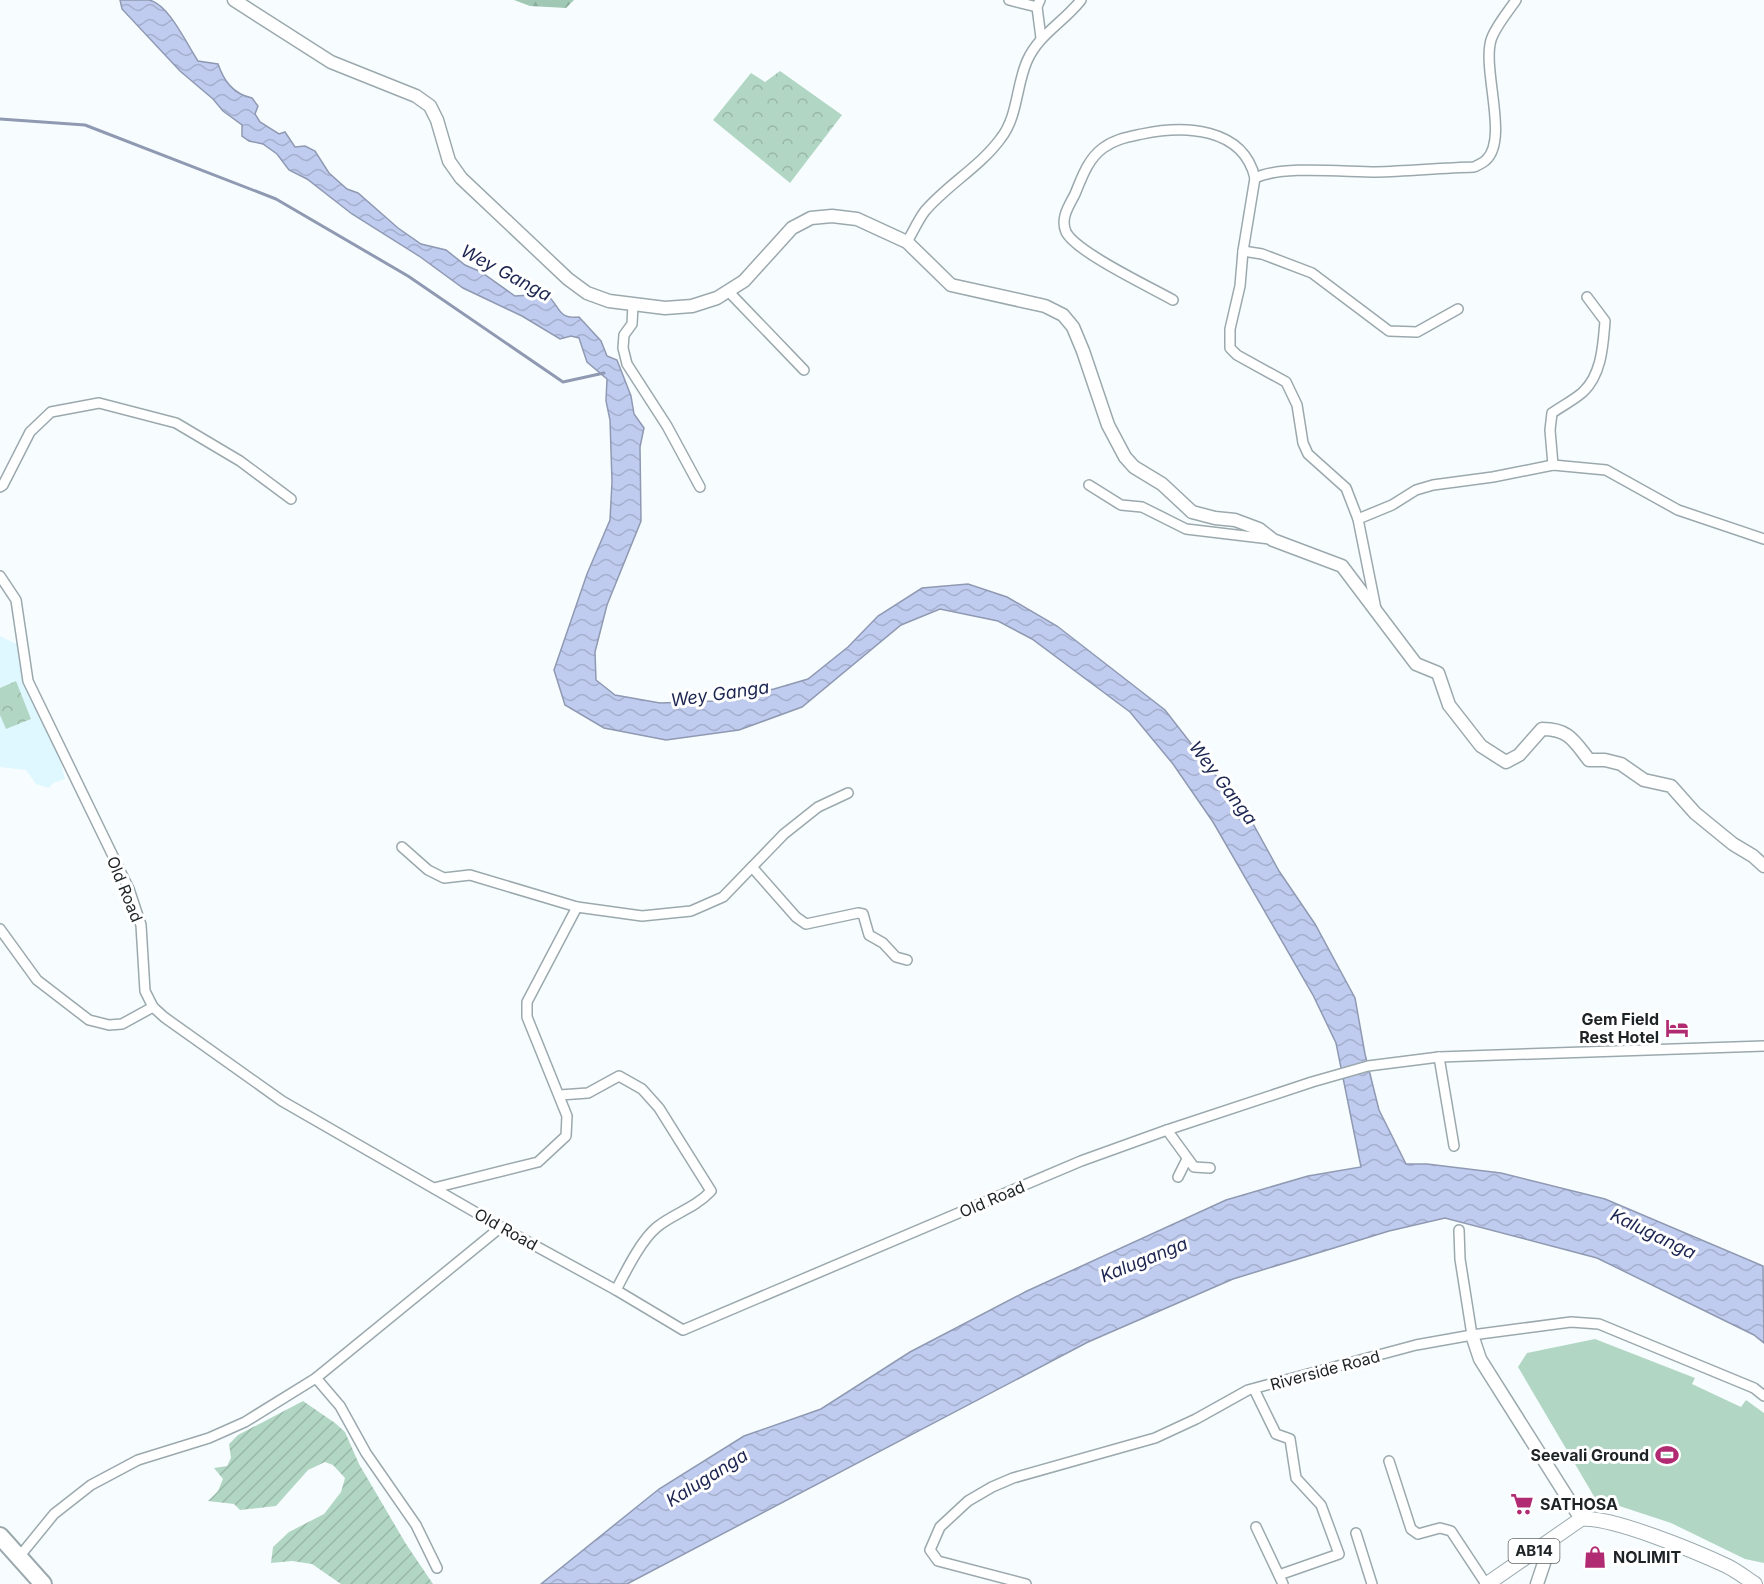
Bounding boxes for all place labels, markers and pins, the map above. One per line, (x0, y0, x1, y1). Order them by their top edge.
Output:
place label: Gem Field Rest Hotel (1579, 1009, 1659, 1047)
hotel icon: Gem Field Rest Hotel (1664, 1015, 1690, 1041)
sports icon: Seevali Ground (1654, 1442, 1680, 1468)
place label: Seevali Ground (1531, 1445, 1649, 1465)
supermarket icon: SATHOSA (1509, 1491, 1535, 1517)
place label: SATHOSA (1540, 1494, 1618, 1514)
shop icon: NOLIMIT (1582, 1544, 1608, 1570)
place label: NOLIMIT (1613, 1547, 1681, 1567)

